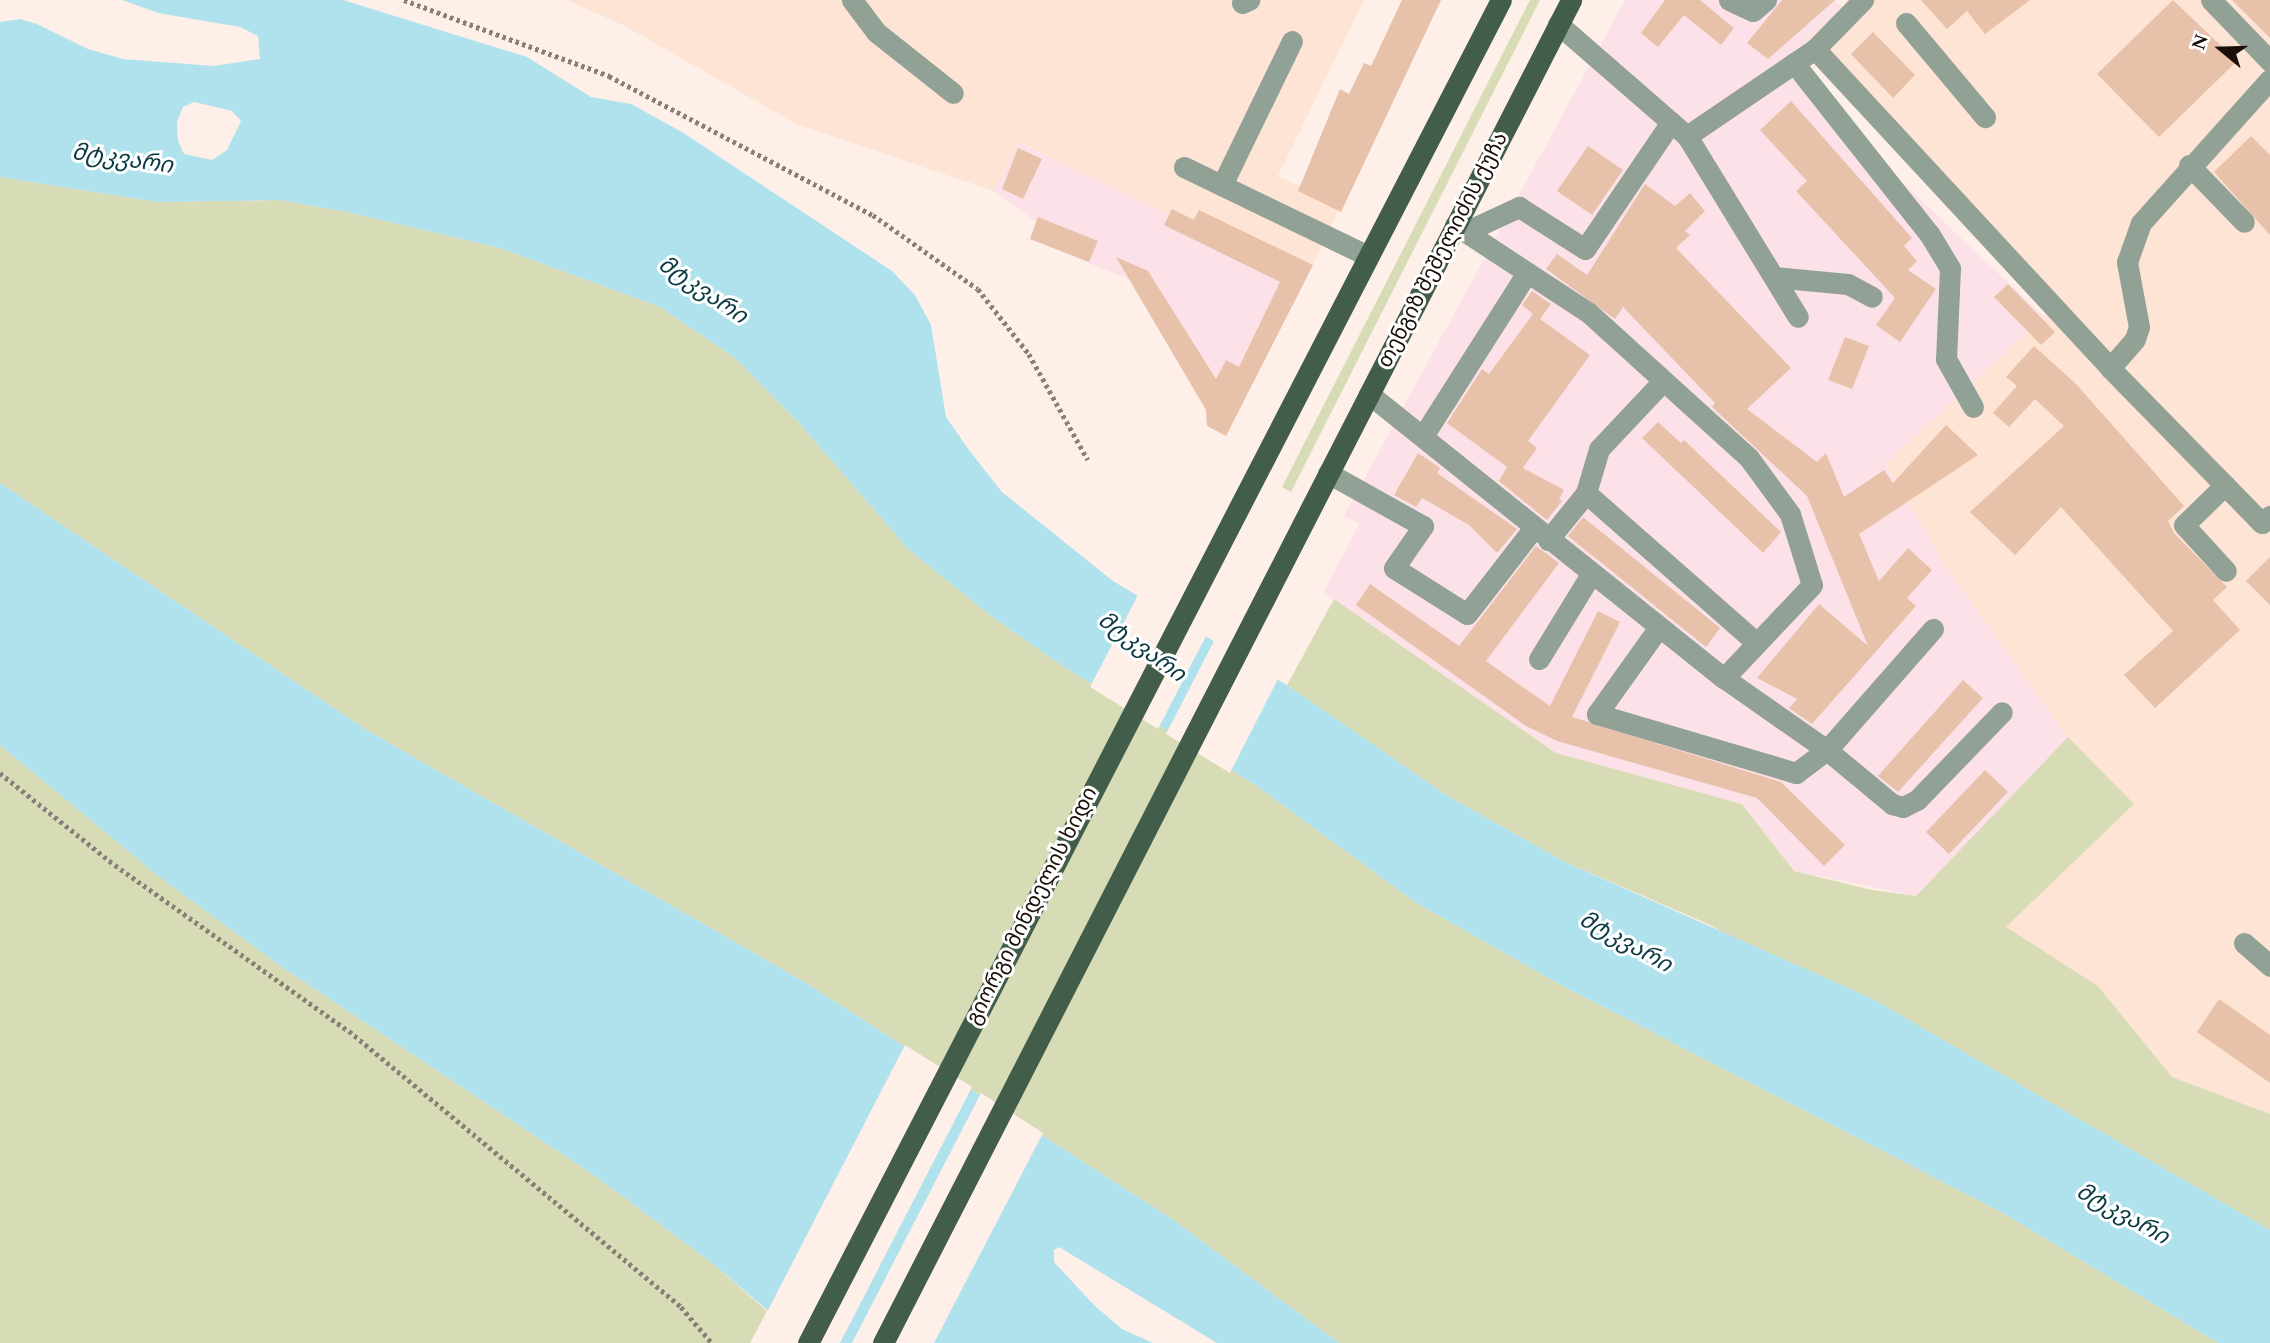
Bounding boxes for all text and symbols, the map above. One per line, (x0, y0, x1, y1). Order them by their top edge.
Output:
north arrow (2186, 14, 2256, 84)
text: N (2184, 30, 2217, 54)
street label: თენგიზ შეშელიძის ქუჩა (1373, 128, 1513, 372)
water label: მტკვარი (70, 139, 174, 181)
water label: მტკვარი (652, 251, 752, 331)
water label: მტკვარი (1092, 607, 1190, 689)
street label: გიორგი მინდელის ხიდი (961, 783, 1103, 1029)
water label: მტკვარი (1574, 906, 1676, 980)
water label: მტკვარი (2071, 1178, 2173, 1252)

